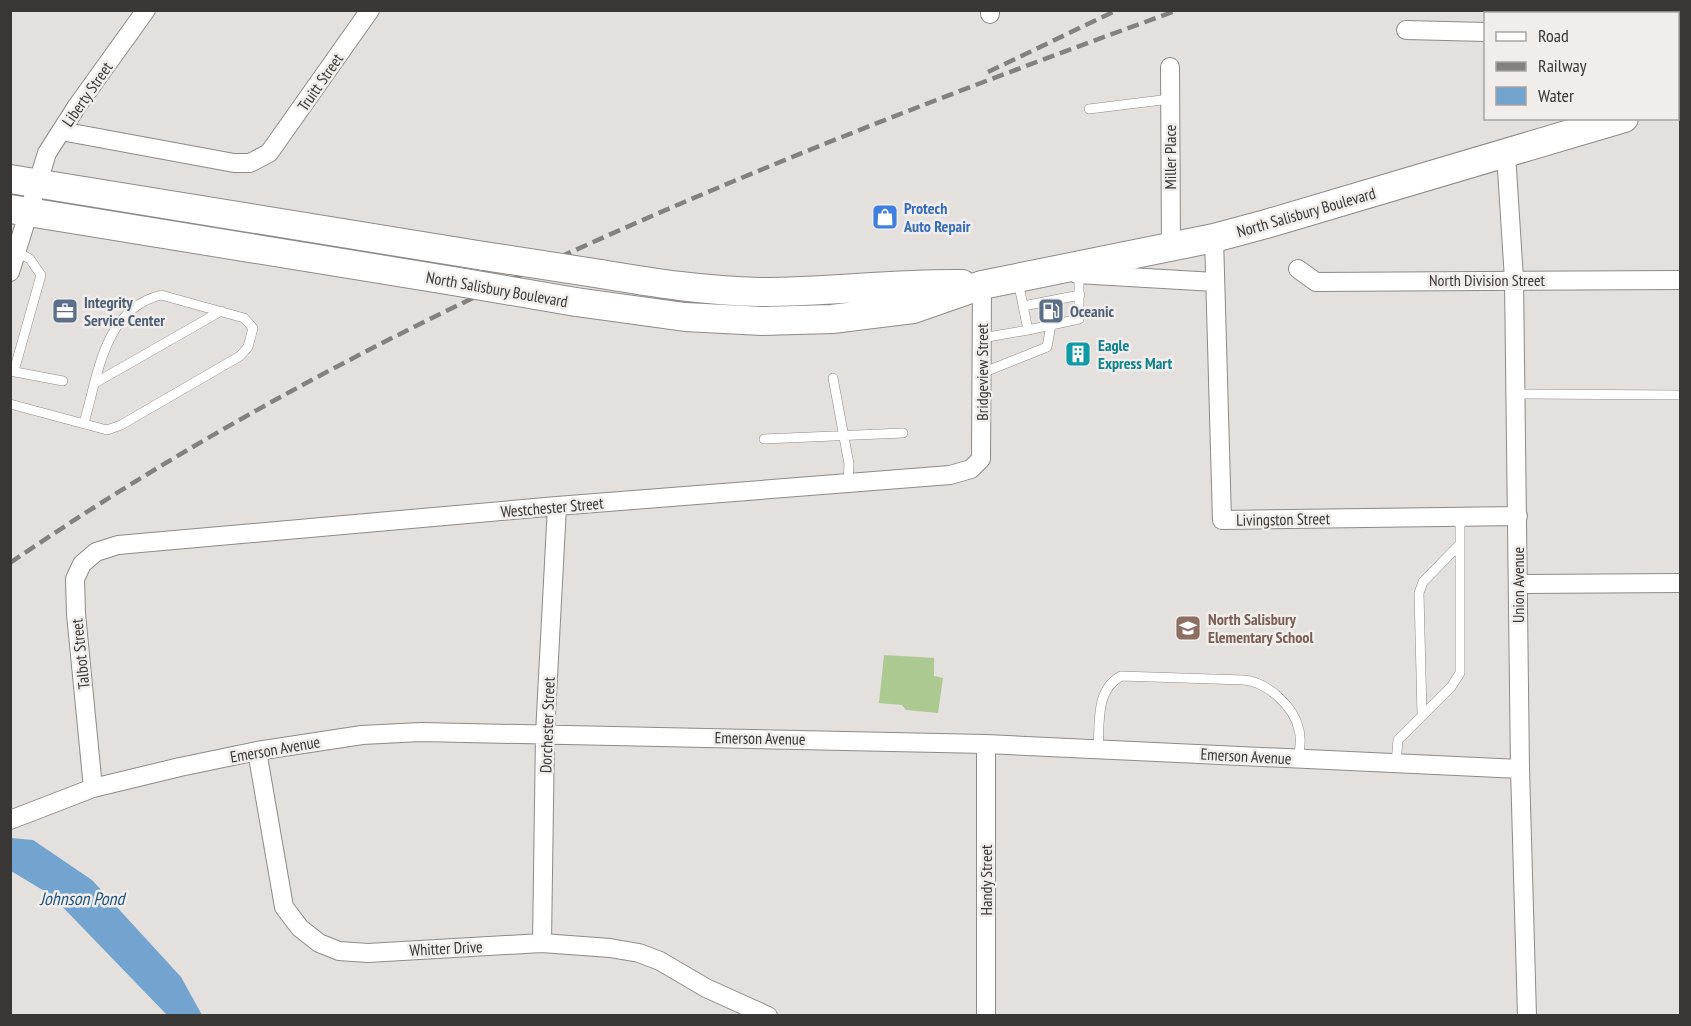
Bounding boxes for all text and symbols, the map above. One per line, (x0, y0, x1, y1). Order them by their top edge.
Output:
legend (1484, 12, 1679, 120)
text: Road (1538, 24, 1569, 47)
street label: Truitt Street (293, 49, 347, 115)
text: Railway (1538, 54, 1587, 77)
street label: Liberty Street (57, 57, 117, 130)
text: Water (1538, 84, 1574, 107)
street label: Miller Place (1160, 125, 1180, 189)
street label: North Salisbury Boulevard (1234, 183, 1378, 241)
place label: Protech Auto Repair (903, 198, 971, 236)
shop icon: Protech Auto Repair (870, 202, 900, 232)
street label: North Salisbury Boulevard (425, 267, 569, 311)
street label: North Division Street (1429, 270, 1546, 290)
place label: Integrity Service Center (84, 292, 165, 330)
office icon: Integrity Service Center (50, 296, 80, 326)
fuel station icon: Oceanic (1036, 296, 1066, 326)
place label: Oceanic (1070, 301, 1114, 321)
street label: Bridgeview Street (972, 323, 992, 421)
place label: Eagle Express Mart (1098, 335, 1172, 373)
building icon: Eagle Express Mart (1063, 339, 1093, 369)
street label: Westchester Street (500, 492, 605, 521)
street label: Livingston Street (1236, 508, 1331, 530)
street label: Union Avenue (1508, 547, 1528, 623)
place label: North Salisbury Elementary School (1208, 609, 1313, 647)
school or university icon: North Salisbury Elementary School (1173, 613, 1203, 643)
street label: Talbot Street (66, 617, 94, 690)
street label: Dorchester Street (535, 676, 559, 773)
street label: Emerson Avenue (714, 727, 806, 749)
street label: Emerson Avenue (228, 731, 322, 767)
street label: Emerson Avenue (1200, 744, 1292, 768)
street label: Handy Street (976, 844, 996, 916)
water label: Johnson Pond (39, 887, 126, 910)
street label: Whitter Drive (409, 936, 483, 960)

